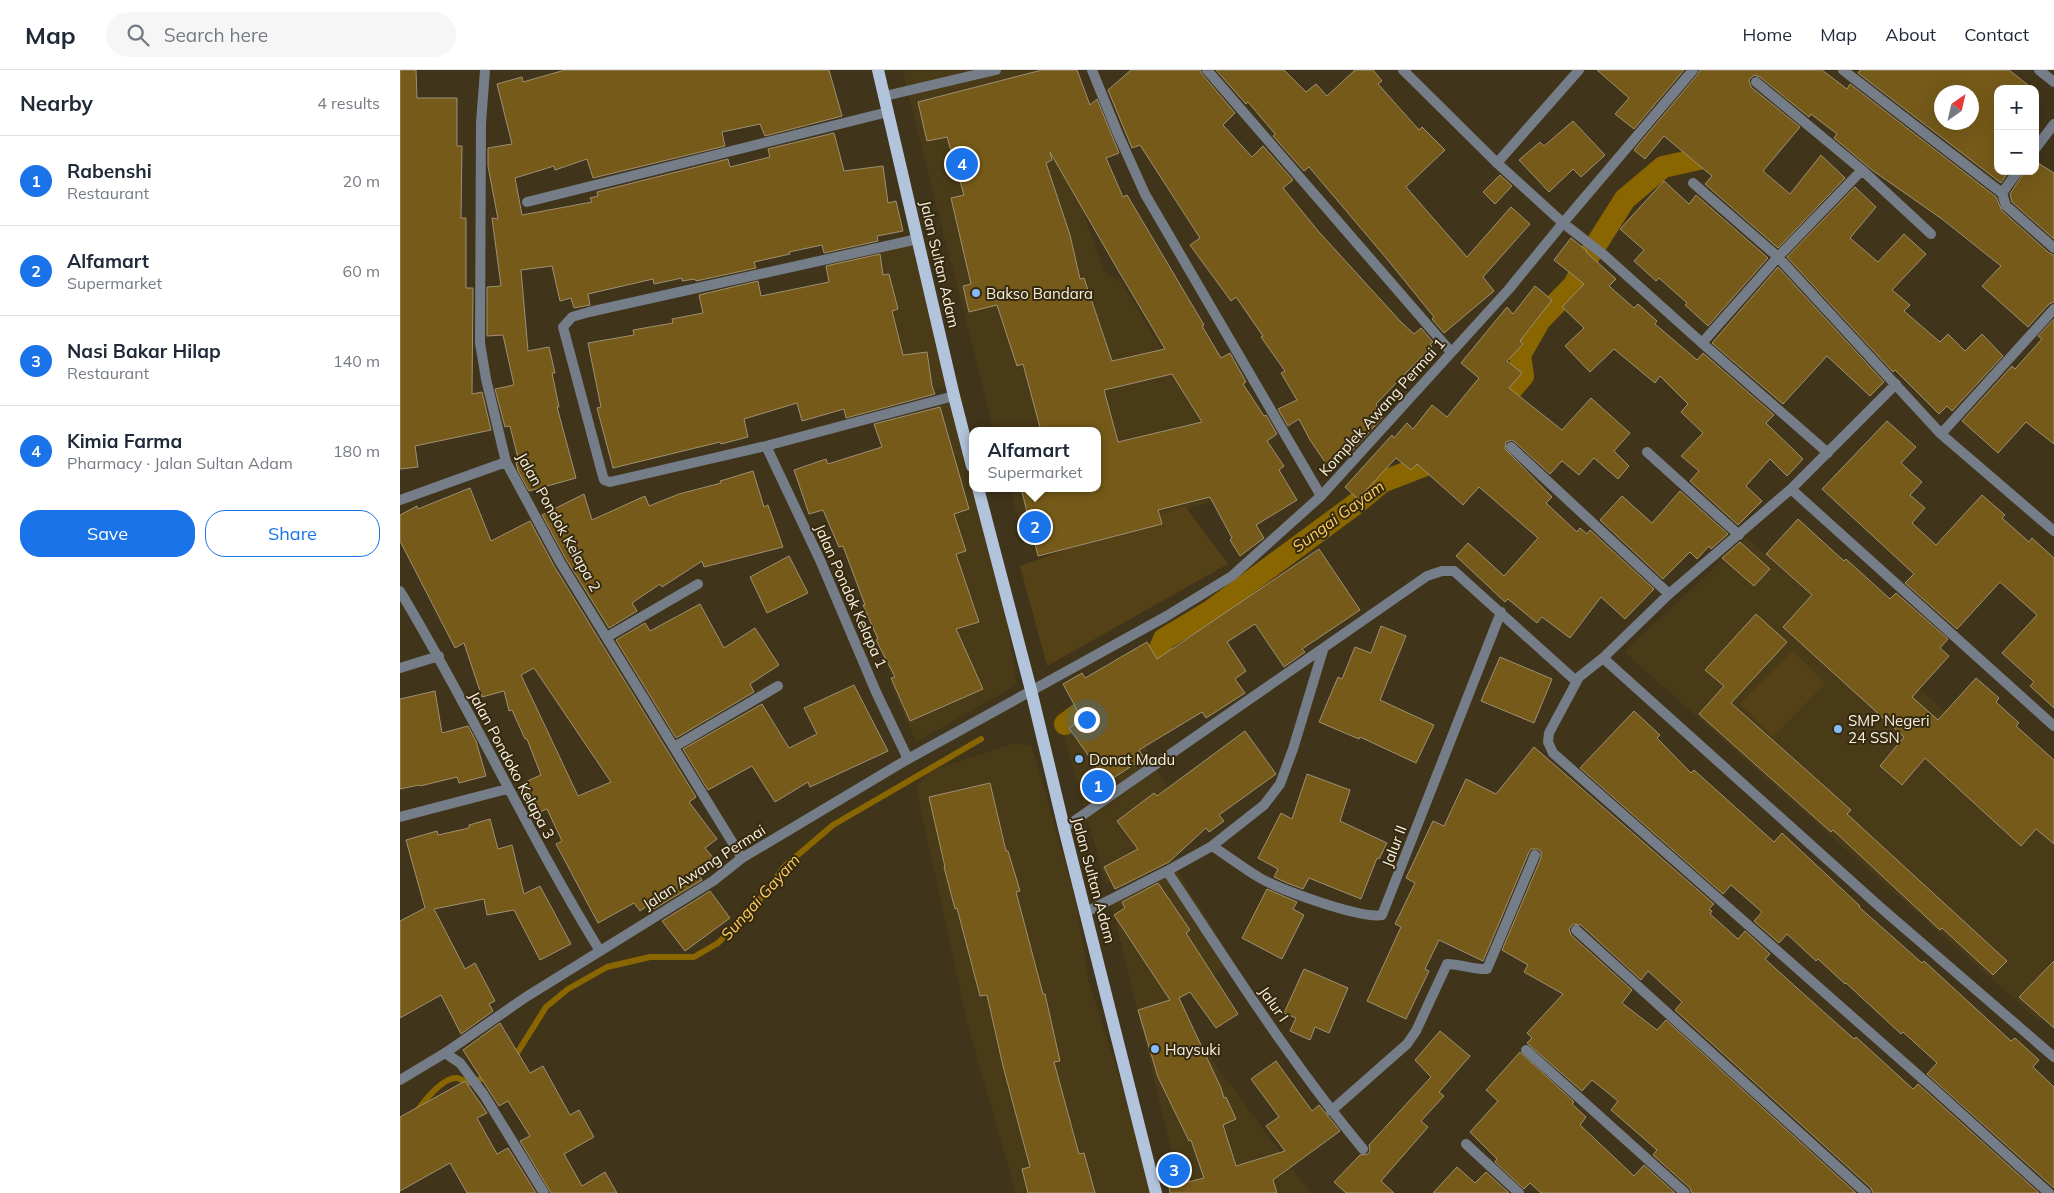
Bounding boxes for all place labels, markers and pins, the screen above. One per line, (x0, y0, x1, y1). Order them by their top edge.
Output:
pin: 4 (946, 145, 978, 183)
place label: Bakso Bandara (986, 284, 1093, 303)
marker: Bakso Bandara (970, 287, 982, 299)
pin: 2 (1019, 508, 1051, 546)
place label: SMP Negeri 24 SSN (1848, 711, 1929, 747)
marker: SMP Negeri 24 SSN (1832, 723, 1844, 735)
place label: Donat Madu (1089, 750, 1175, 769)
marker: Donat Madu (1073, 753, 1085, 765)
pin: 1 (1082, 767, 1114, 805)
place label: Haysuki (1165, 1040, 1221, 1059)
marker: Haysuki (1149, 1043, 1161, 1055)
pin: 3 (1158, 1151, 1190, 1189)

